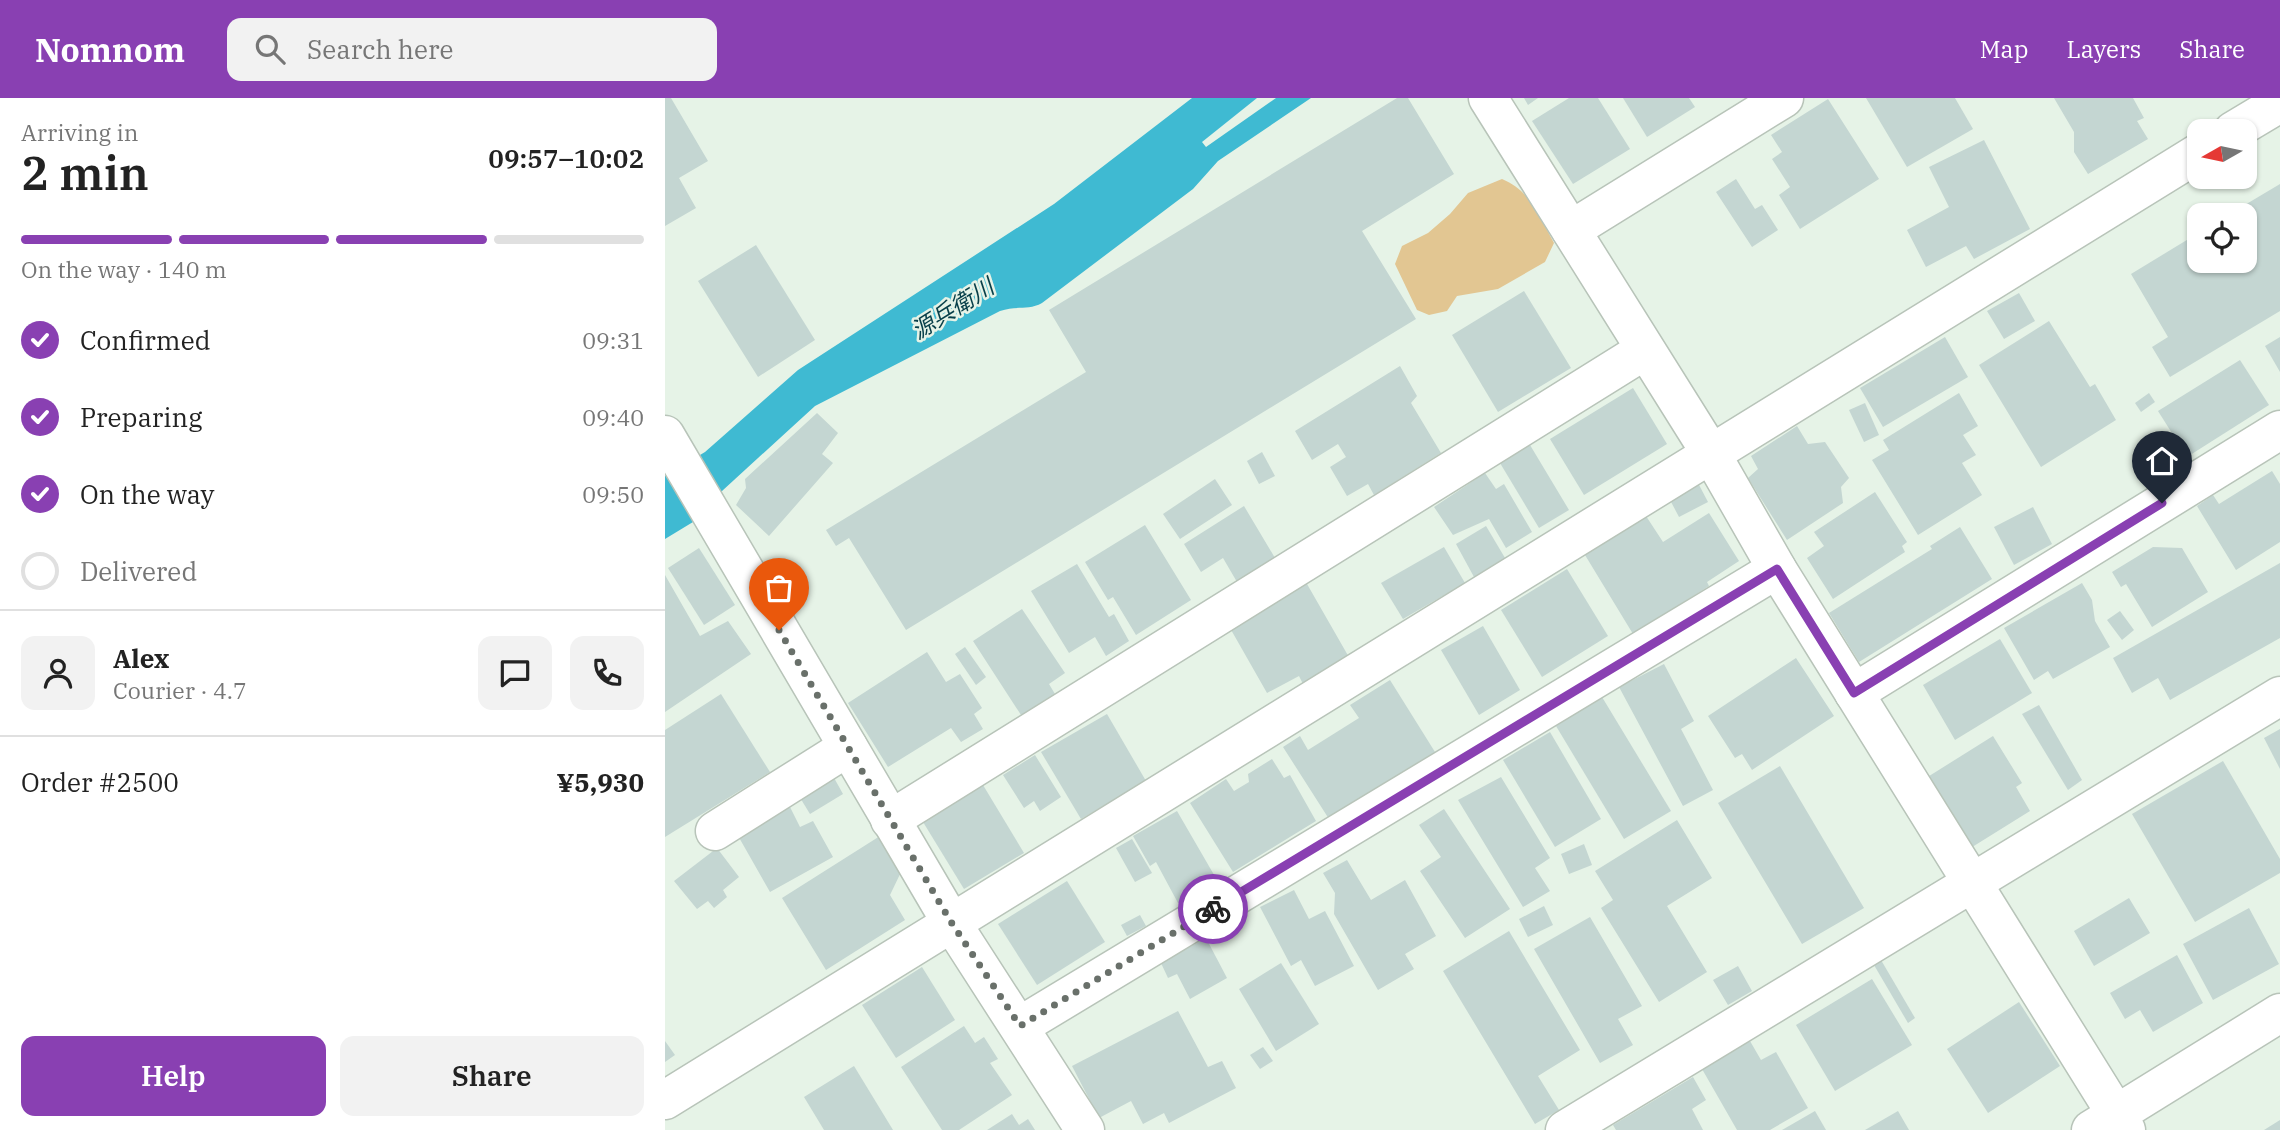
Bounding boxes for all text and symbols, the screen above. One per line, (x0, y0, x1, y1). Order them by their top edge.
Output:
search box (227, 18, 717, 81)
text: Nomnom (35, 28, 185, 71)
icon: search (251, 30, 289, 68)
text: Search here (307, 32, 453, 66)
text: Map (1980, 33, 2028, 65)
text: Layers (2066, 33, 2141, 65)
text: Share (2179, 33, 2245, 65)
text: Arriving in (21, 117, 138, 147)
north arrow (2187, 119, 2257, 189)
map controls (2187, 119, 2257, 273)
text: 09:57–10:02 (488, 141, 644, 175)
text: 2 min (21, 143, 149, 203)
button: locate (2187, 203, 2257, 273)
text: On the way · 140 m (21, 254, 227, 284)
water label: 源兵衛川 (905, 269, 1002, 345)
icon: check (21, 321, 59, 359)
text: Confirmed (80, 323, 211, 357)
text: 09:31 (582, 325, 644, 355)
icon: check (21, 398, 59, 436)
text: Preparing (80, 400, 202, 434)
text: 09:40 (582, 402, 644, 432)
pin (2132, 431, 2192, 503)
icon: home (2143, 442, 2181, 480)
icon: check (21, 475, 59, 513)
text: On the way (80, 477, 214, 511)
text: 09:50 (582, 479, 644, 509)
text: Delivered (80, 554, 197, 588)
pin (749, 558, 809, 630)
icon: bag (760, 569, 798, 607)
button: person (21, 636, 95, 710)
button: chat (478, 636, 552, 710)
button: phone (570, 636, 644, 710)
text: Alex (113, 641, 169, 675)
text: Courier · 4.7 (113, 675, 247, 705)
text: Order #2500 (21, 765, 179, 799)
text: ¥5,930 (557, 765, 644, 799)
courier (1178, 874, 1248, 944)
icon: bike (1194, 890, 1232, 928)
button: Help (21, 1036, 326, 1116)
button: Share (340, 1036, 644, 1116)

